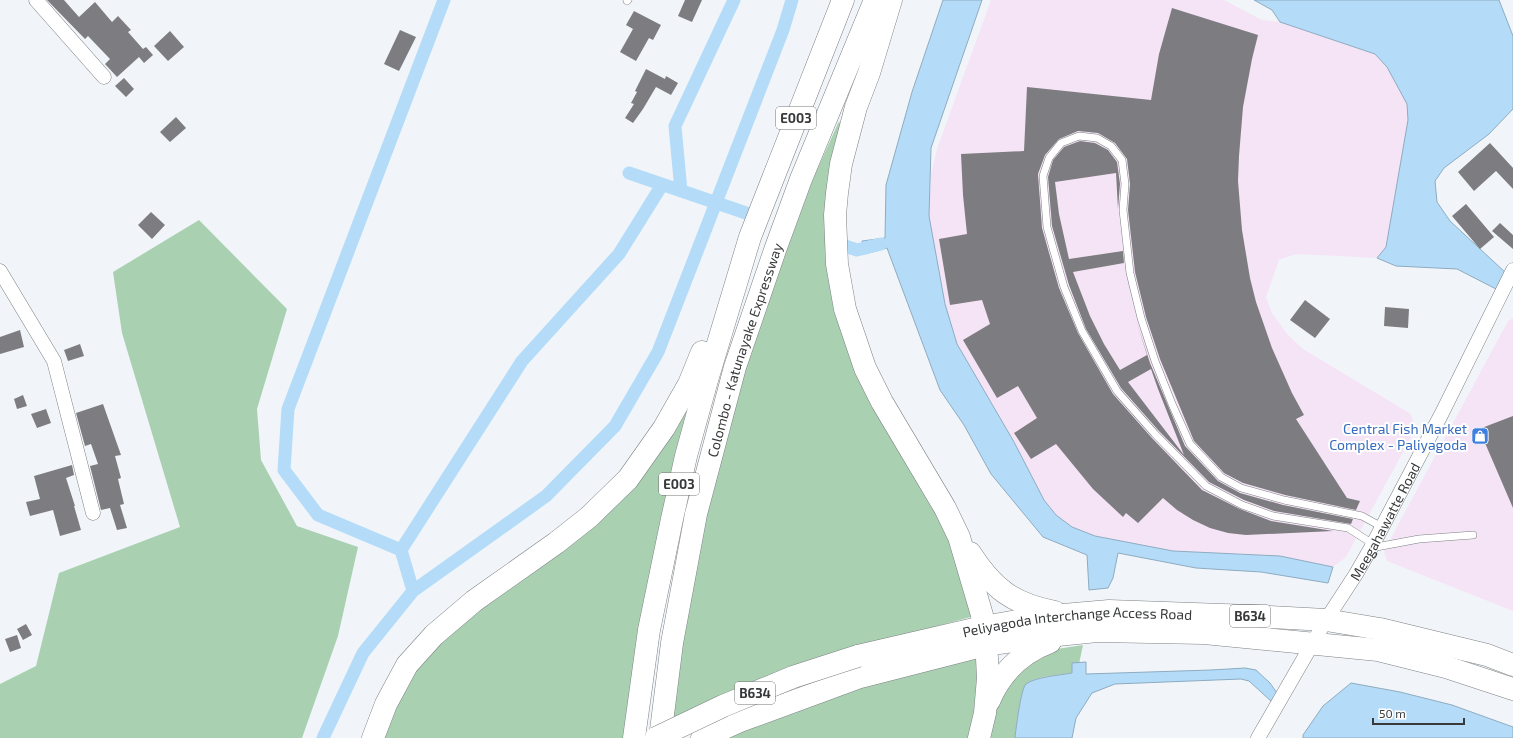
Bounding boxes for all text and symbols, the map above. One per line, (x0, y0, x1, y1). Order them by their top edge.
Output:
road number: E003 (776, 107, 816, 129)
street label: Colombo - Katunayake Expressway (703, 240, 786, 459)
place label: Central Fish Market Complex - Paliyagoda (1329, 420, 1467, 453)
shop icon: Central Fish Market Complex - Paliyagoda (1470, 426, 1490, 446)
street label: Meegahawatte Road (1346, 459, 1423, 583)
road number: E003 (659, 473, 699, 495)
street label: Peliyagoda Interchange Access Road (961, 602, 1192, 640)
road number: B634 (1230, 605, 1270, 627)
road number: B634 (735, 682, 775, 704)
scale bar (1373, 700, 1464, 726)
text: 50 m (1379, 706, 1406, 720)

